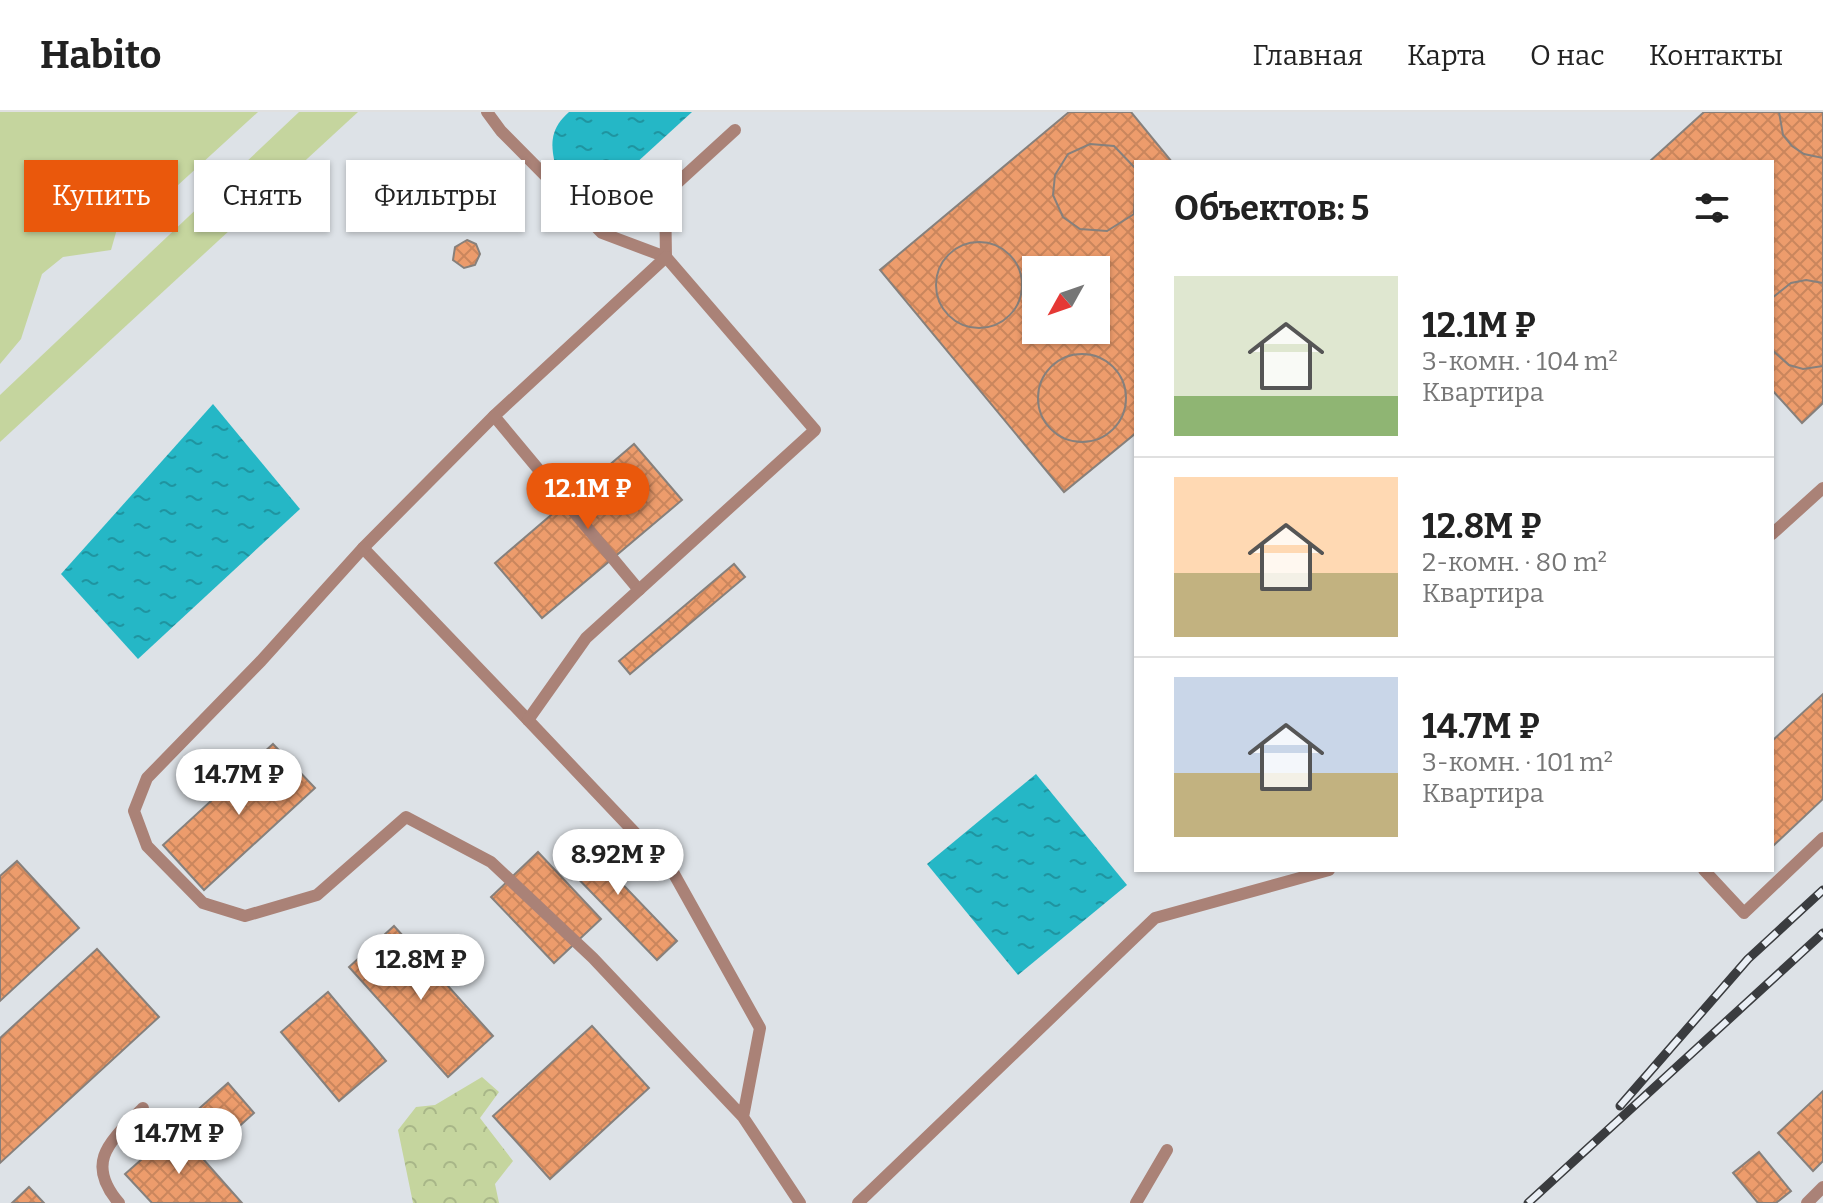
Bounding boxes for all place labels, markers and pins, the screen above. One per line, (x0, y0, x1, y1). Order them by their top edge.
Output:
pin: 12.1M ₽ (514, 463, 662, 531)
pin: 14.7M ₽ (165, 749, 313, 817)
pin: 8.92M ₽ (544, 829, 692, 897)
pin: 12.8M ₽ (347, 934, 495, 1002)
pin: 14.7M ₽ (105, 1108, 253, 1176)

